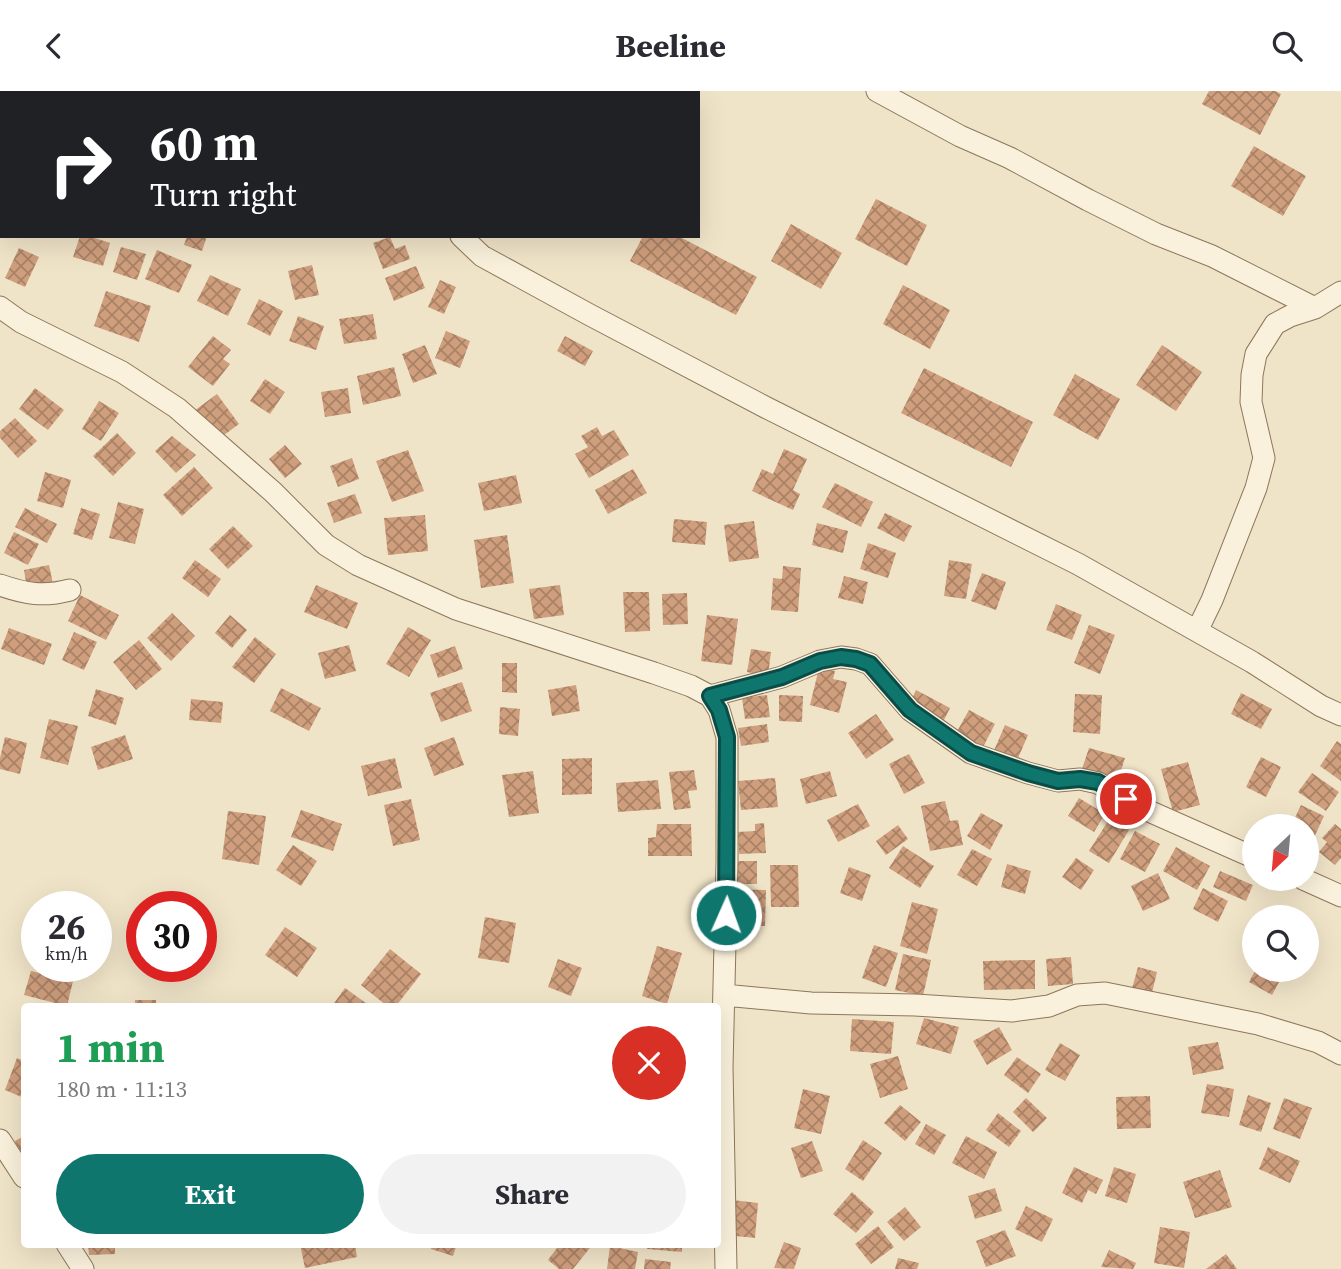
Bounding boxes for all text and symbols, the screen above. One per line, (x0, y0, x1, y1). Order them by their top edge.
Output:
text: Beeline (615, 24, 726, 68)
icon: back (35, 27, 73, 65)
icon: search (1268, 27, 1306, 65)
text: 60 m (150, 109, 258, 176)
icon: right (35, 119, 126, 210)
text: Turn right (150, 173, 296, 217)
pin (1096, 769, 1156, 829)
icon: arrive (1107, 780, 1145, 818)
north arrow (1242, 814, 1320, 891)
map controls (1242, 814, 1319, 982)
position arrow (689, 878, 763, 952)
speed limit sign: 30 (126, 891, 217, 982)
text: 26 (48, 903, 85, 951)
button: search (1242, 905, 1319, 982)
text: km/h (45, 941, 88, 966)
text: 1 min (56, 1018, 165, 1076)
button: close (612, 1026, 686, 1100)
text: 180 m · 11:13 (56, 1073, 187, 1105)
button: Exit (56, 1154, 364, 1234)
button: Share (378, 1154, 686, 1234)

